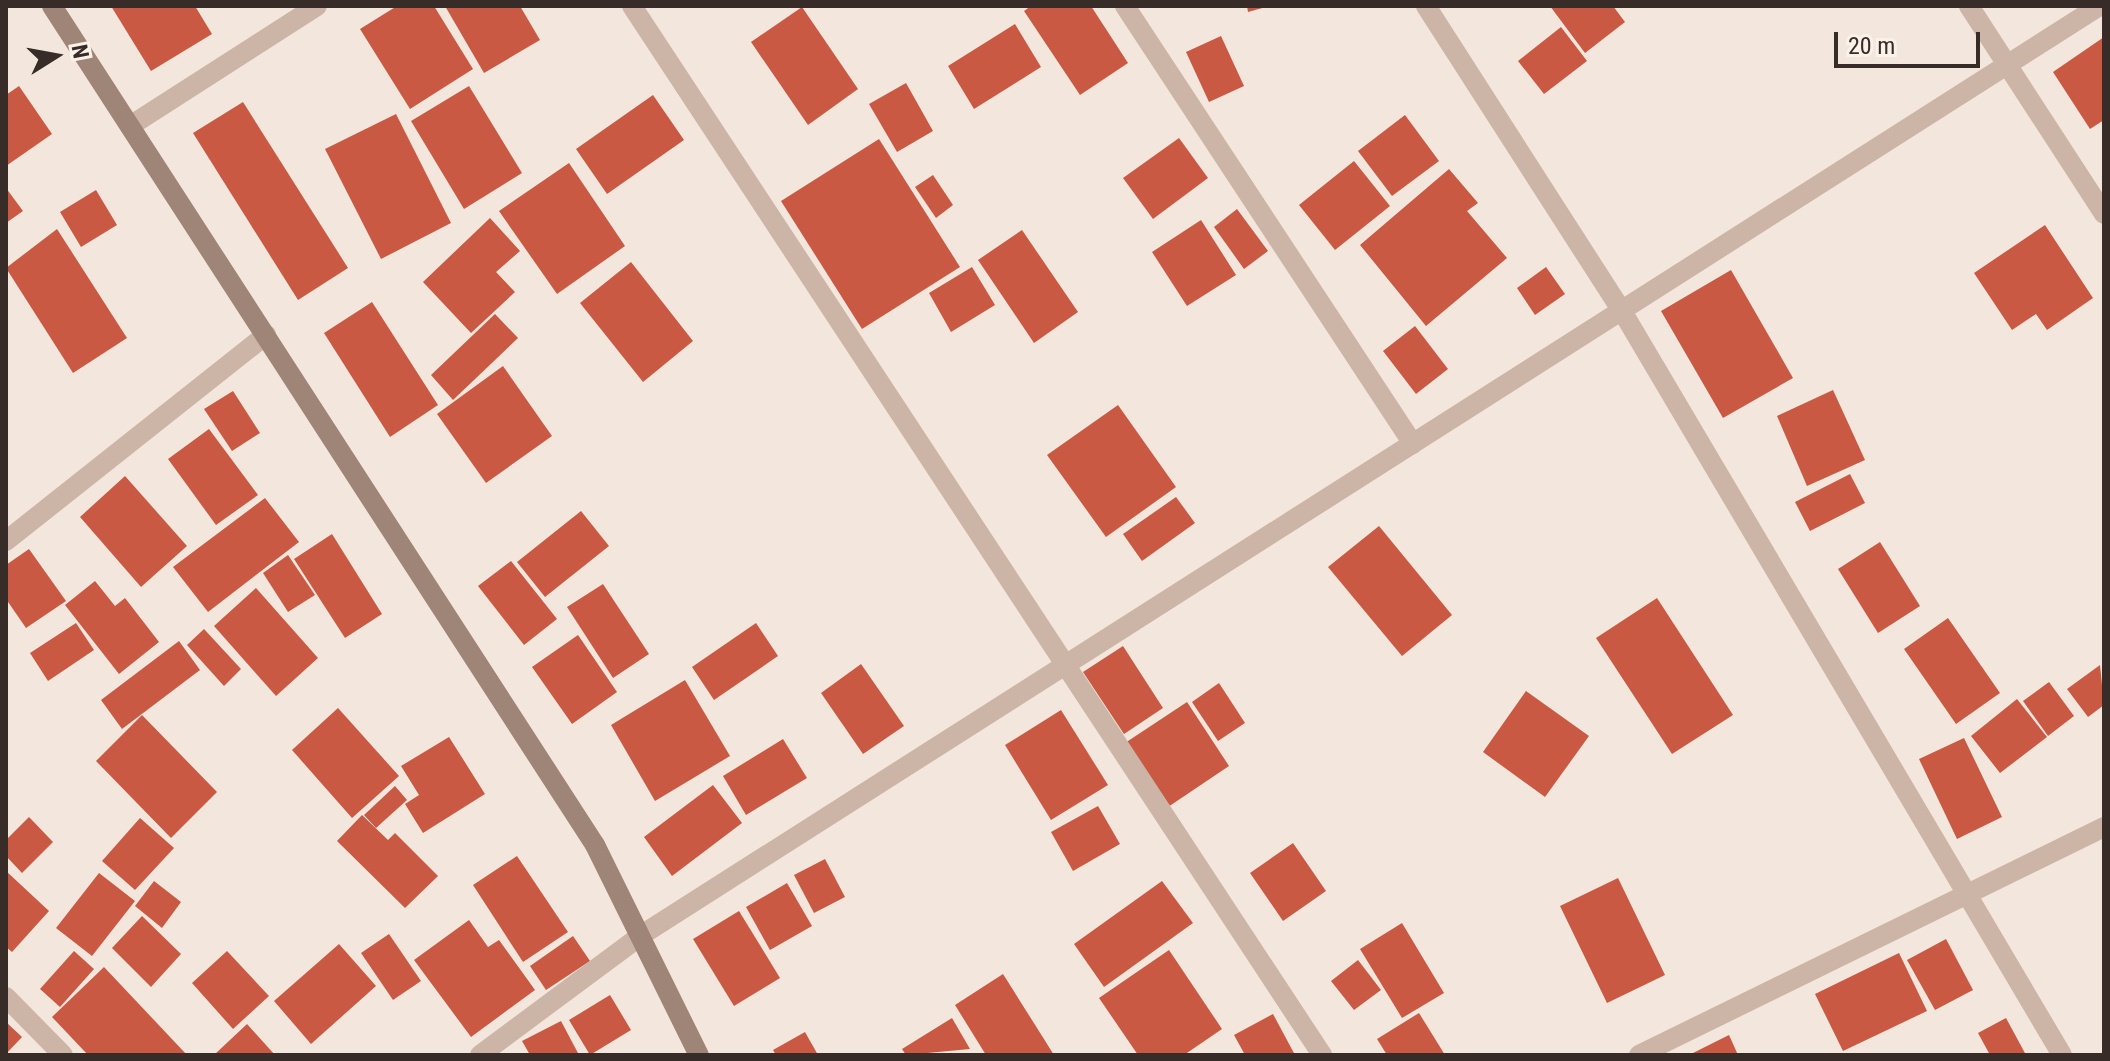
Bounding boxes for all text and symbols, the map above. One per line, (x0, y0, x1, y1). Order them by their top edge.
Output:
north arrow (16, 16, 96, 96)
scale bar (1838, 16, 1984, 66)
text: 20 m (1848, 32, 1895, 60)
text: N (66, 42, 94, 60)

